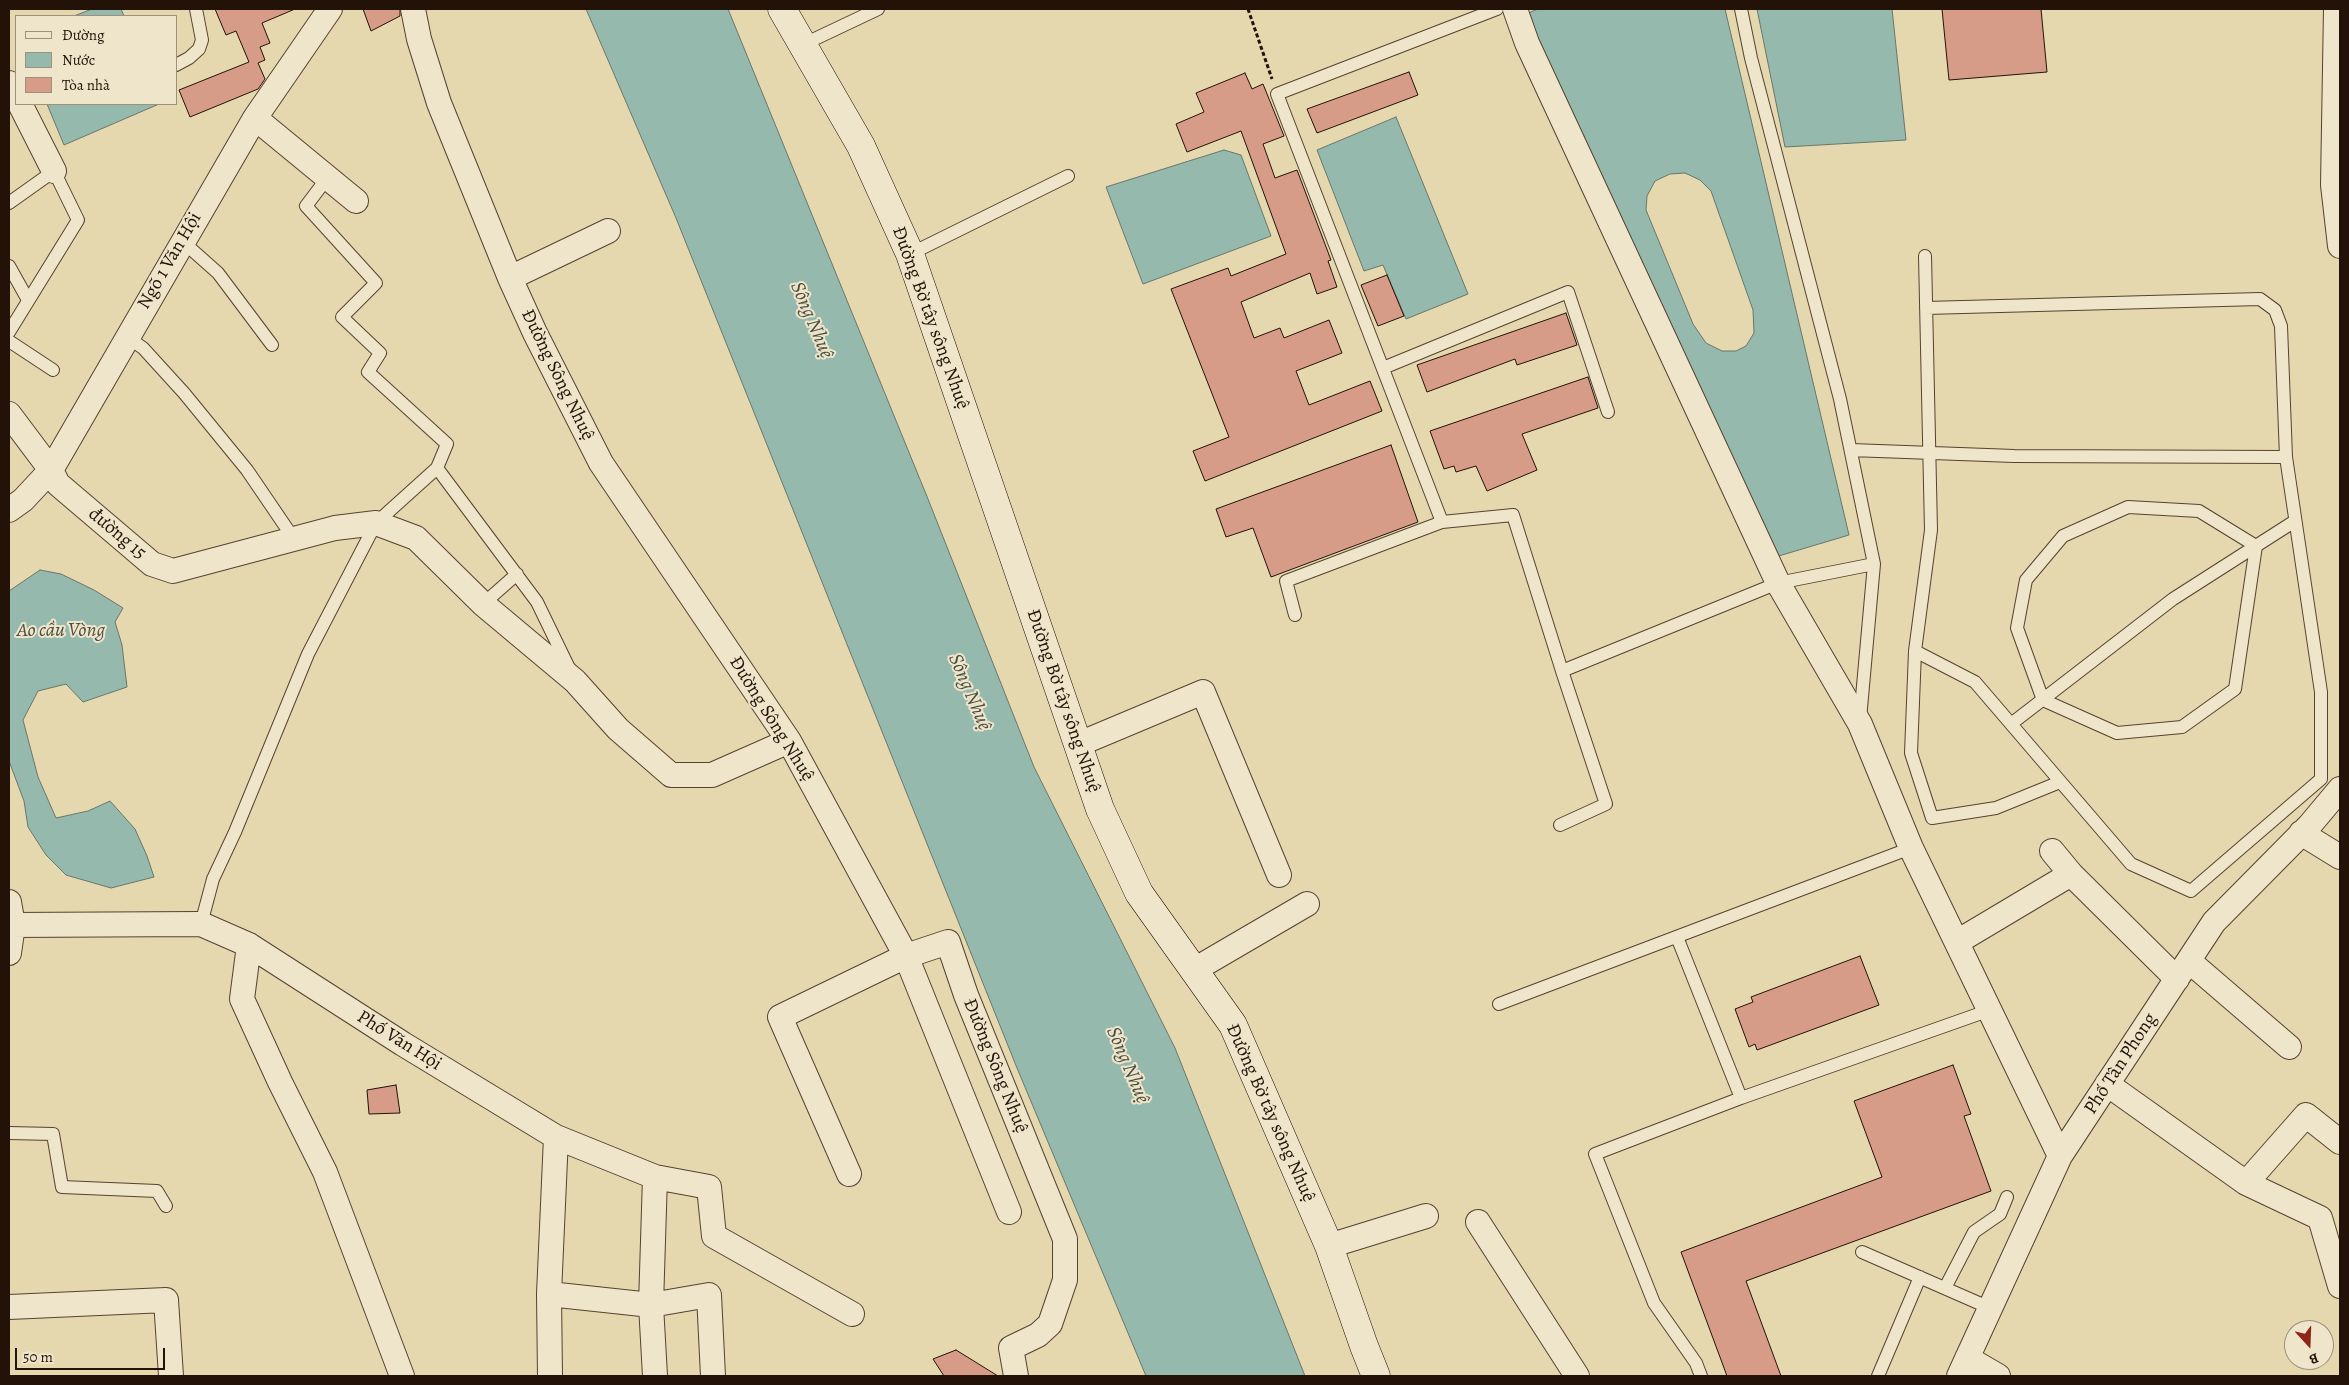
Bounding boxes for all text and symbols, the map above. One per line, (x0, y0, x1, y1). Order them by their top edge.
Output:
legend (15, 15, 178, 105)
text: Đường (62, 25, 104, 45)
text: Nước (62, 50, 95, 70)
text: Tòa nhà (62, 75, 110, 95)
street label: Ngõ 1 Văn Hội (133, 208, 207, 314)
street label: Đường Bờ tây sông Nhuệ (886, 224, 974, 412)
water label: Sông Nhuệ (784, 279, 838, 361)
street label: Đường Sông Nhuệ (515, 306, 599, 444)
street label: đường 15 (83, 503, 151, 565)
street label: Đường Bờ tây sông Nhuệ (1021, 606, 1105, 796)
water label: Ao cầu Vòng (17, 619, 105, 643)
water label: Sông Nhuệ (942, 651, 996, 733)
street label: Đường Sông Nhuệ (723, 652, 819, 786)
street label: Đường Sông Nhuệ (958, 995, 1032, 1137)
street label: Phố Văn Hội (352, 1006, 446, 1076)
street label: Phố Tân Phong (2080, 1009, 2162, 1119)
street label: Đường Bờ tây sông Nhuệ (1220, 1020, 1320, 1206)
water label: Sông Nhuệ (1100, 1024, 1154, 1106)
north arrow (2284, 1320, 2334, 1370)
scale bar (18, 1338, 168, 1370)
text: 50 m (23, 1347, 53, 1367)
text: B (2307, 1348, 2321, 1369)

